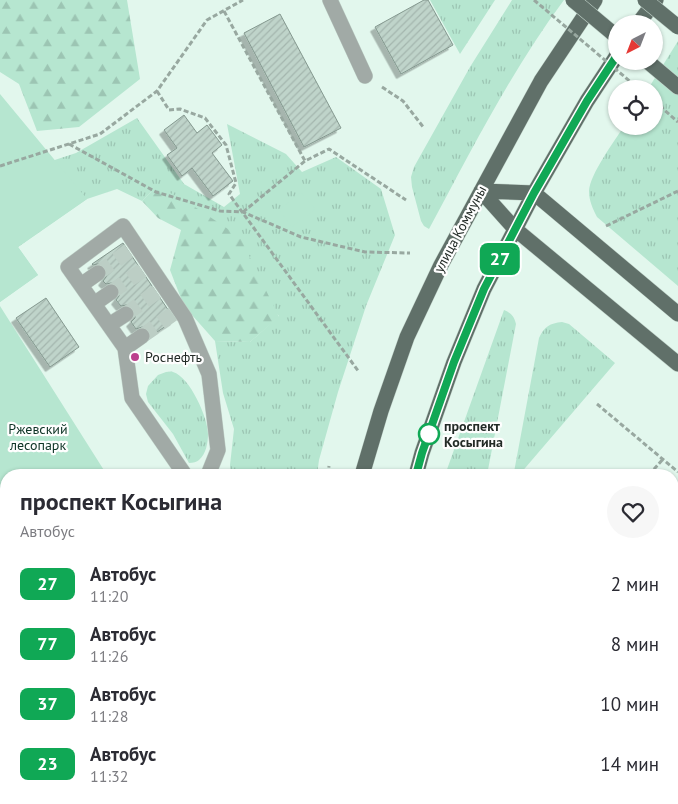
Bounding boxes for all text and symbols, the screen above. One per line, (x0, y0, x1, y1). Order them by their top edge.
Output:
north arrow (608, 15, 662, 70)
map controls (608, 15, 663, 135)
button: locate (608, 80, 663, 135)
street label: улица Коммуны (430, 182, 490, 276)
line badge: 27 (478, 243, 522, 275)
text: 27 (490, 247, 510, 270)
place label: Роснефть (145, 348, 203, 366)
marker: Роснефть (129, 351, 141, 363)
place label: проспект Косыгина (444, 417, 503, 451)
park label: Ржевский лесопарк (8, 420, 68, 454)
marker: проспект Косыгина (418, 423, 440, 445)
text: проспект Косыгина (20, 486, 222, 517)
button: heart (607, 486, 659, 538)
text: Автобус (20, 521, 75, 541)
text: Автобус (90, 562, 156, 586)
text: 27 (37, 572, 58, 595)
text: 2 мин (611, 572, 659, 596)
text: 11:20 (90, 586, 128, 606)
text: Автобус (90, 622, 156, 646)
text: 77 (37, 632, 58, 655)
text: 8 мин (611, 632, 659, 656)
text: 11:26 (90, 646, 128, 666)
text: Автобус (90, 682, 156, 706)
text: 37 (37, 692, 58, 715)
text: 10 мин (600, 692, 659, 716)
text: 11:28 (90, 706, 128, 726)
text: Автобус (90, 742, 156, 766)
text: 23 (37, 752, 58, 775)
text: 14 мин (600, 752, 659, 776)
text: 11:32 (90, 766, 128, 786)

